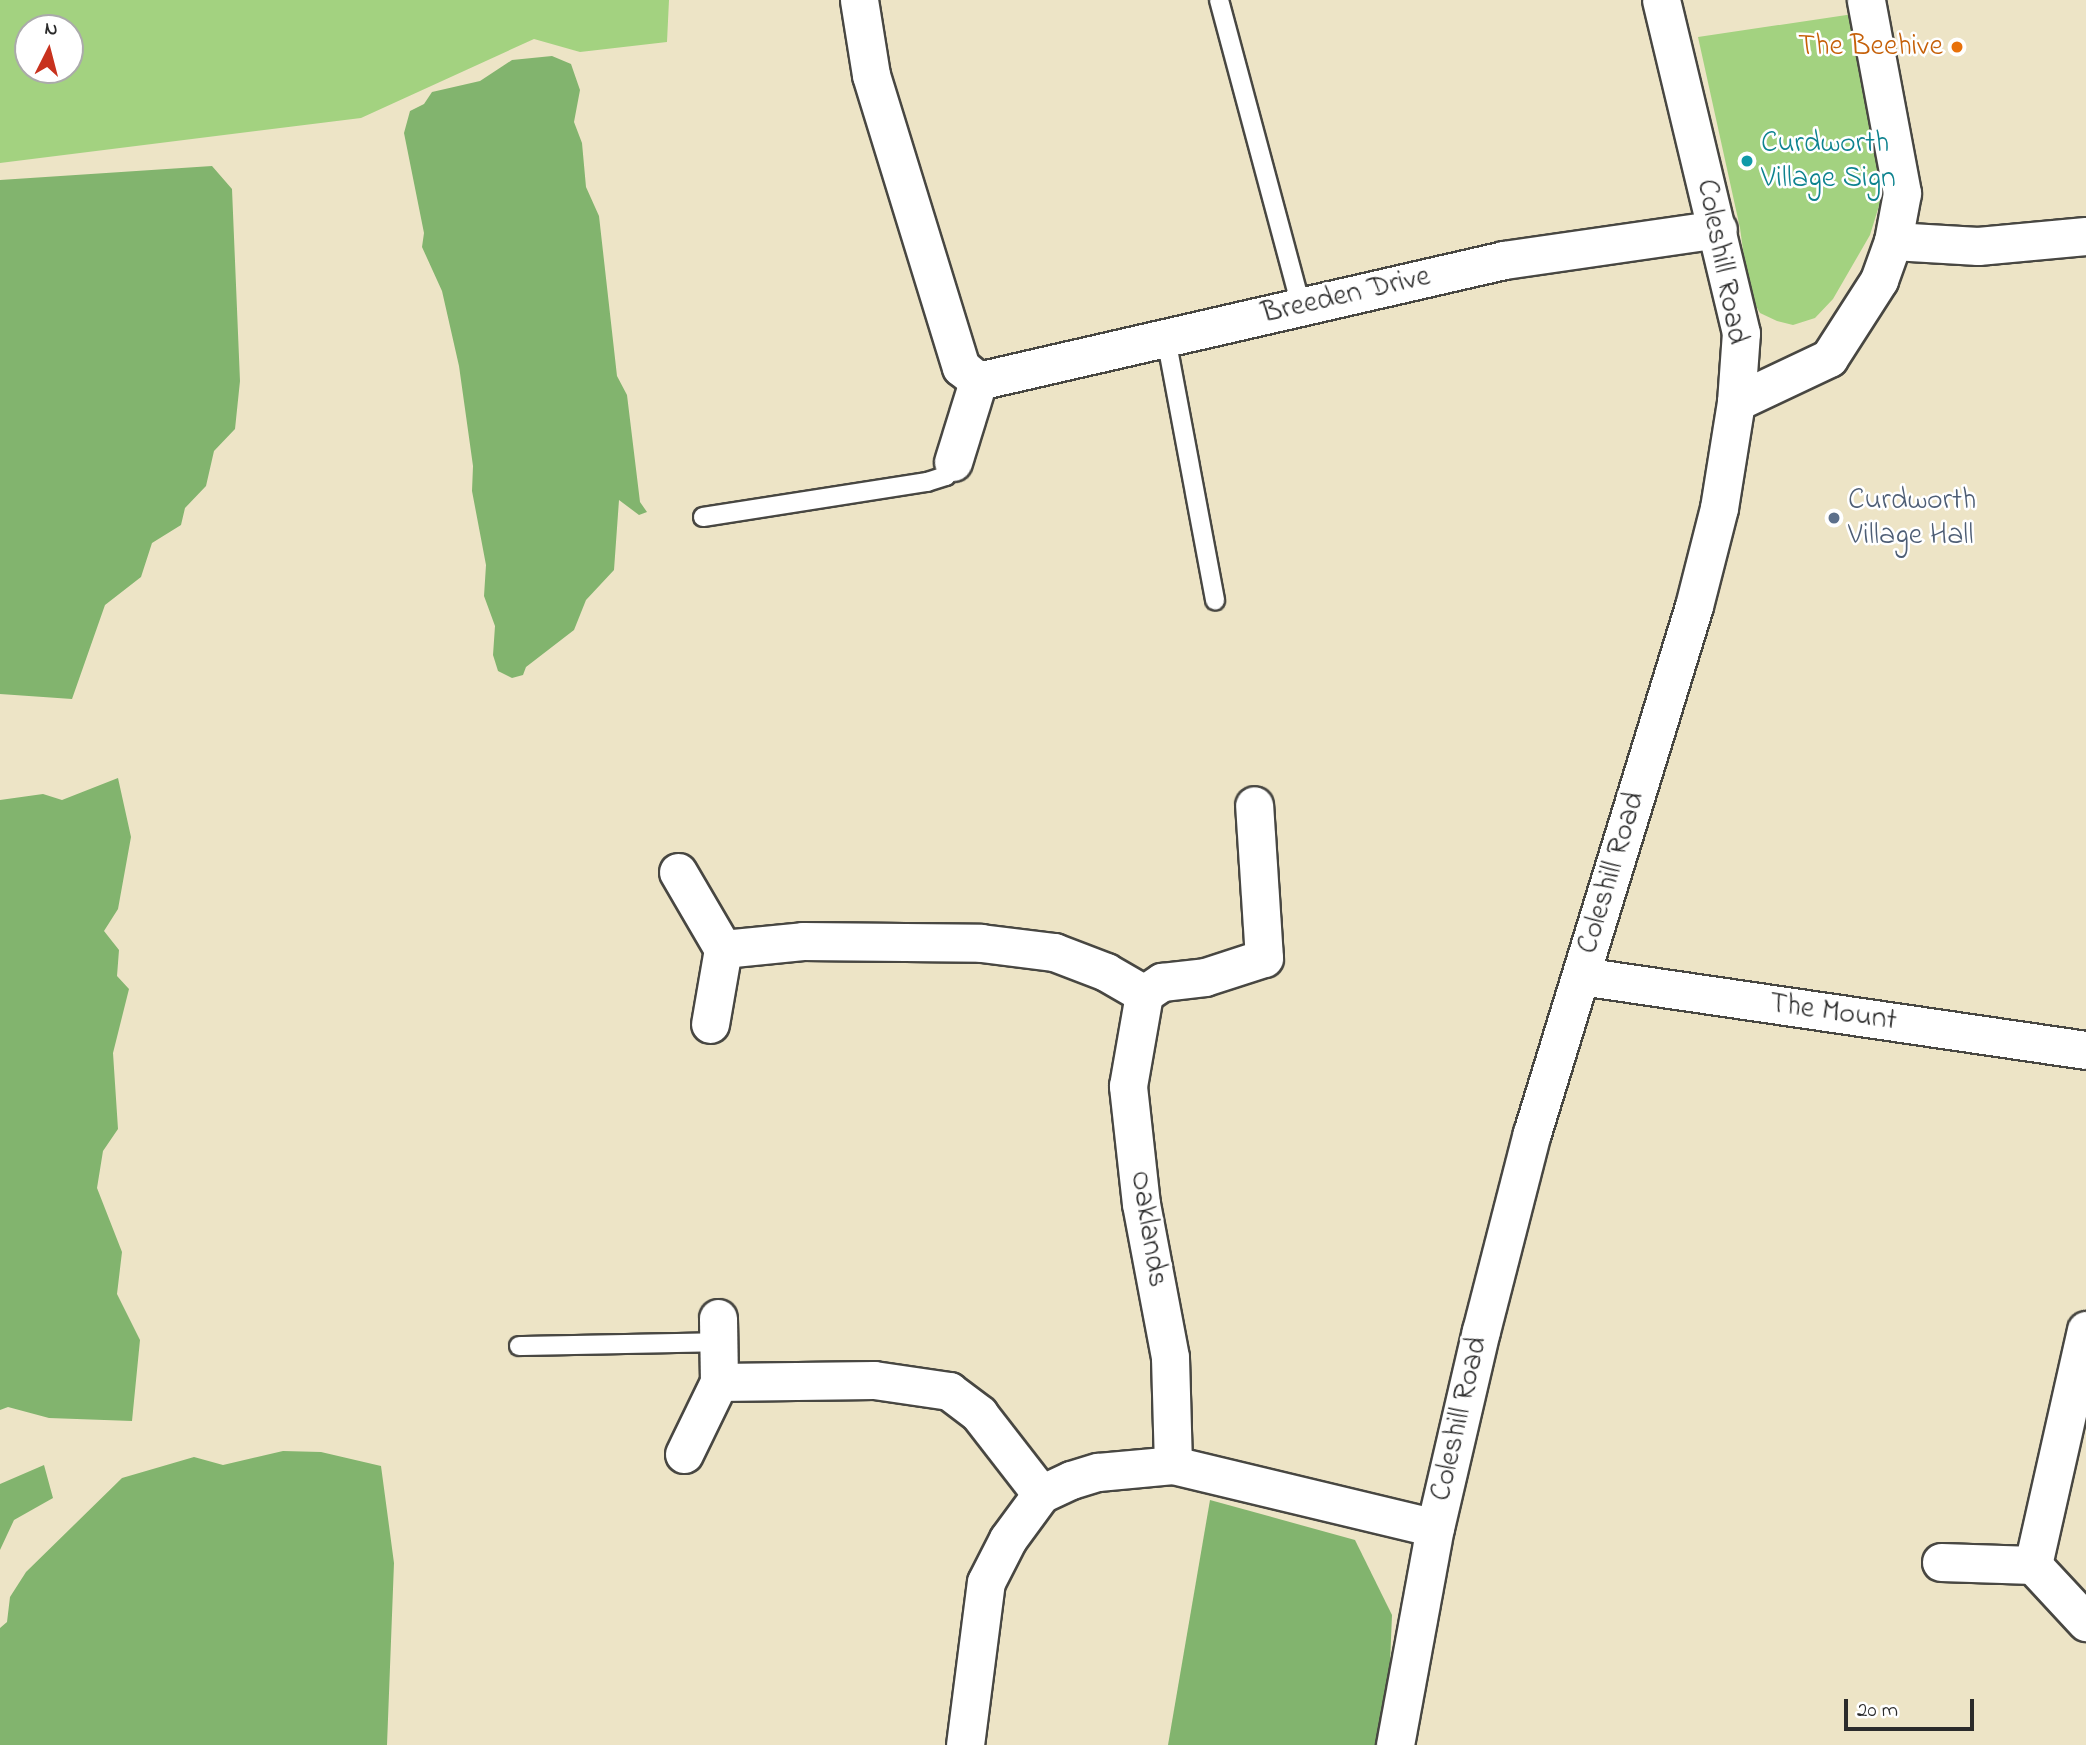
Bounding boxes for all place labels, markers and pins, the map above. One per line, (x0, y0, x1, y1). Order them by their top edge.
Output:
place label: The Beehive (1798, 29, 1943, 65)
marker: The Beehive (1949, 39, 1965, 55)
place label: Curdworth Village Sign (1761, 126, 1896, 196)
marker: Curdworth Village Sign (1739, 153, 1755, 169)
place label: Curdworth Village Hall (1848, 483, 1976, 554)
marker: Curdworth Village Hall (1826, 510, 1842, 526)

